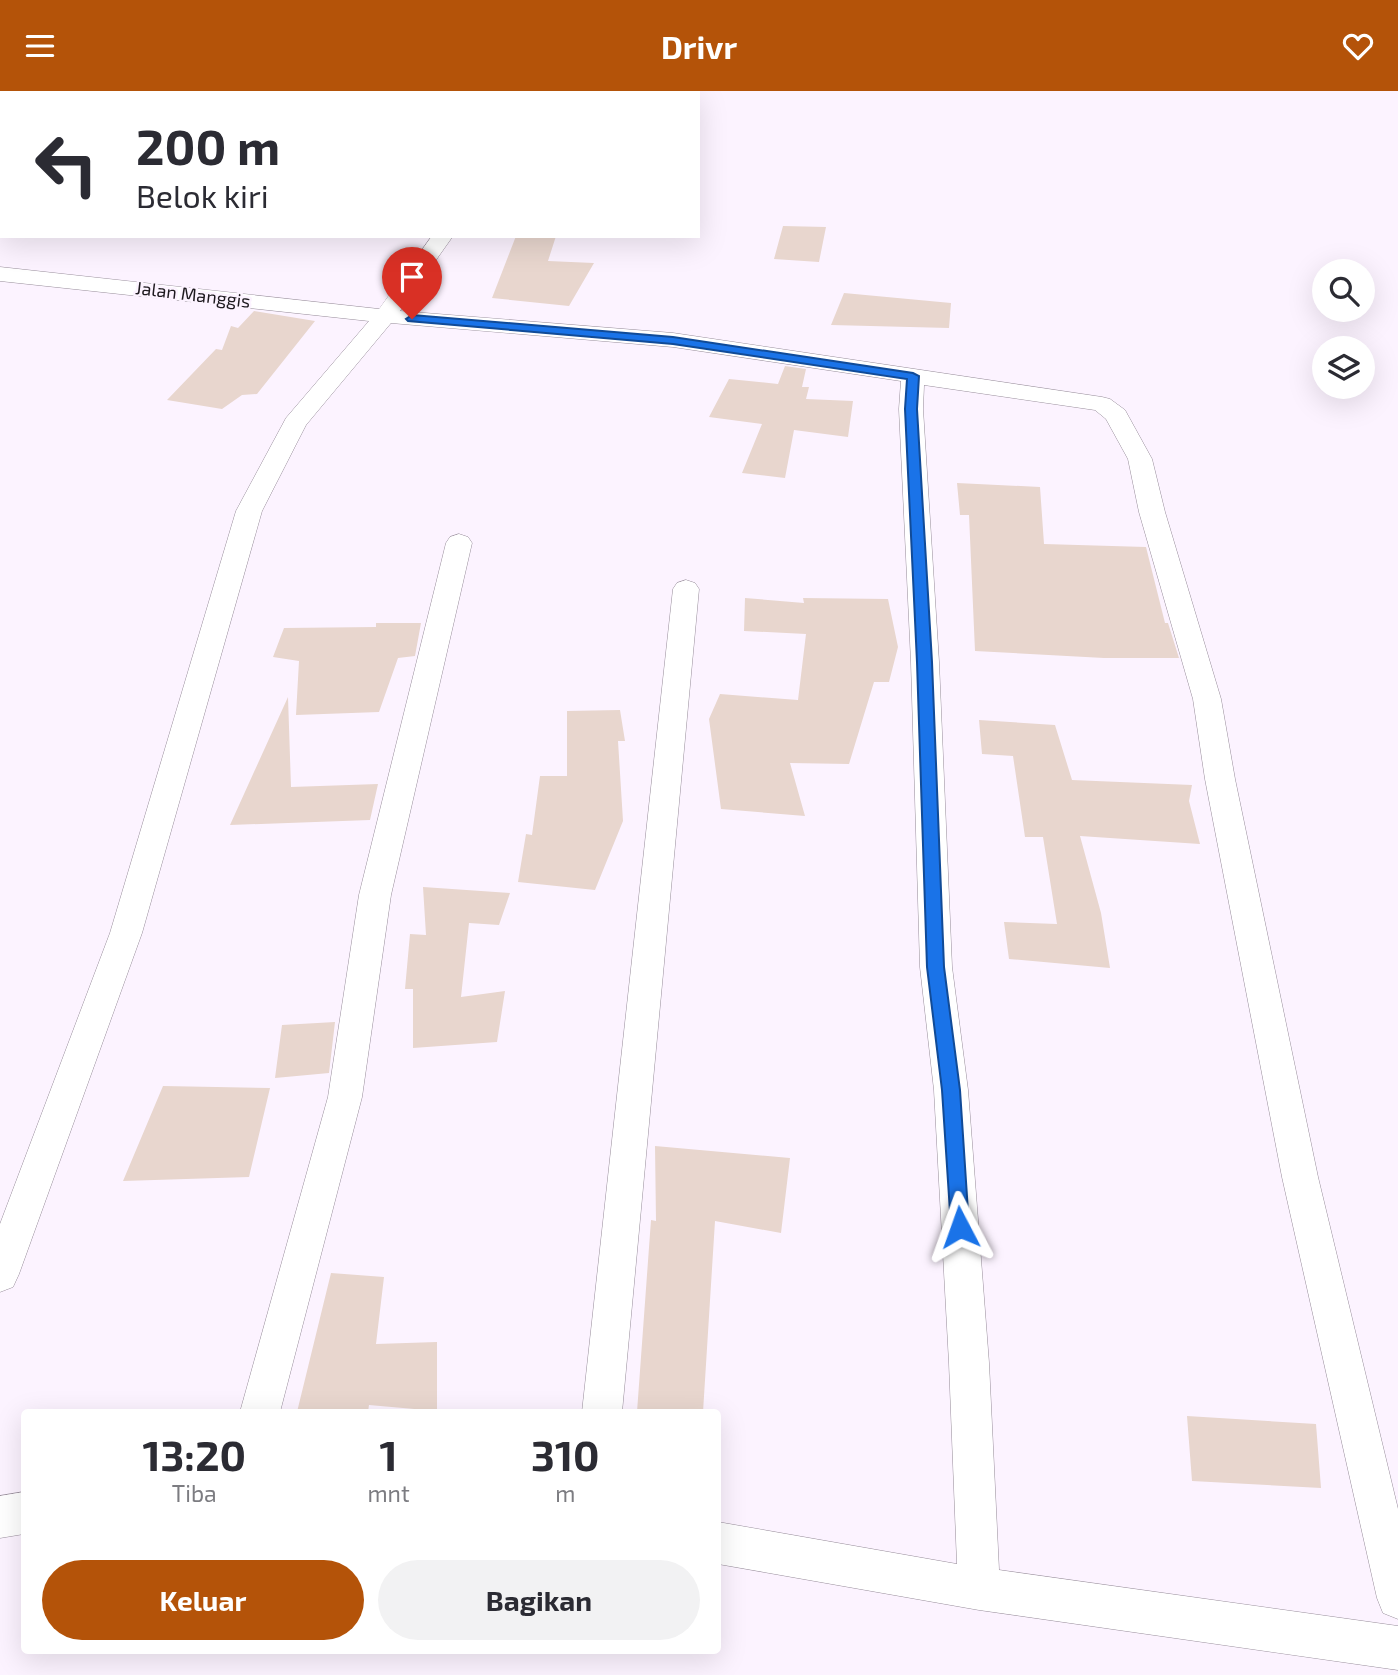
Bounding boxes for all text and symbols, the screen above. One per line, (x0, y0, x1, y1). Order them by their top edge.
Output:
icon: menu (21, 27, 59, 65)
text: Drivr (661, 27, 737, 65)
icon: heart (1339, 27, 1377, 65)
text: 200 m (136, 116, 280, 175)
icon: left (21, 119, 112, 210)
text: Belok kiri (136, 176, 269, 214)
pin (382, 247, 442, 319)
icon: arrive (393, 258, 431, 296)
map controls (1312, 259, 1375, 399)
button: search (1312, 259, 1375, 322)
street label: Jalan Manggis (134, 276, 252, 312)
button: layers (1312, 336, 1375, 399)
position arrow (923, 1190, 997, 1264)
text: 13:20 (142, 1429, 246, 1479)
text: 1 (380, 1429, 398, 1479)
text: 310 (531, 1429, 600, 1479)
text: Tiba (172, 1479, 217, 1507)
text: mnt (367, 1479, 410, 1507)
text: m (555, 1479, 575, 1507)
button: Keluar (42, 1560, 364, 1640)
button: Bagikan (378, 1560, 700, 1640)

